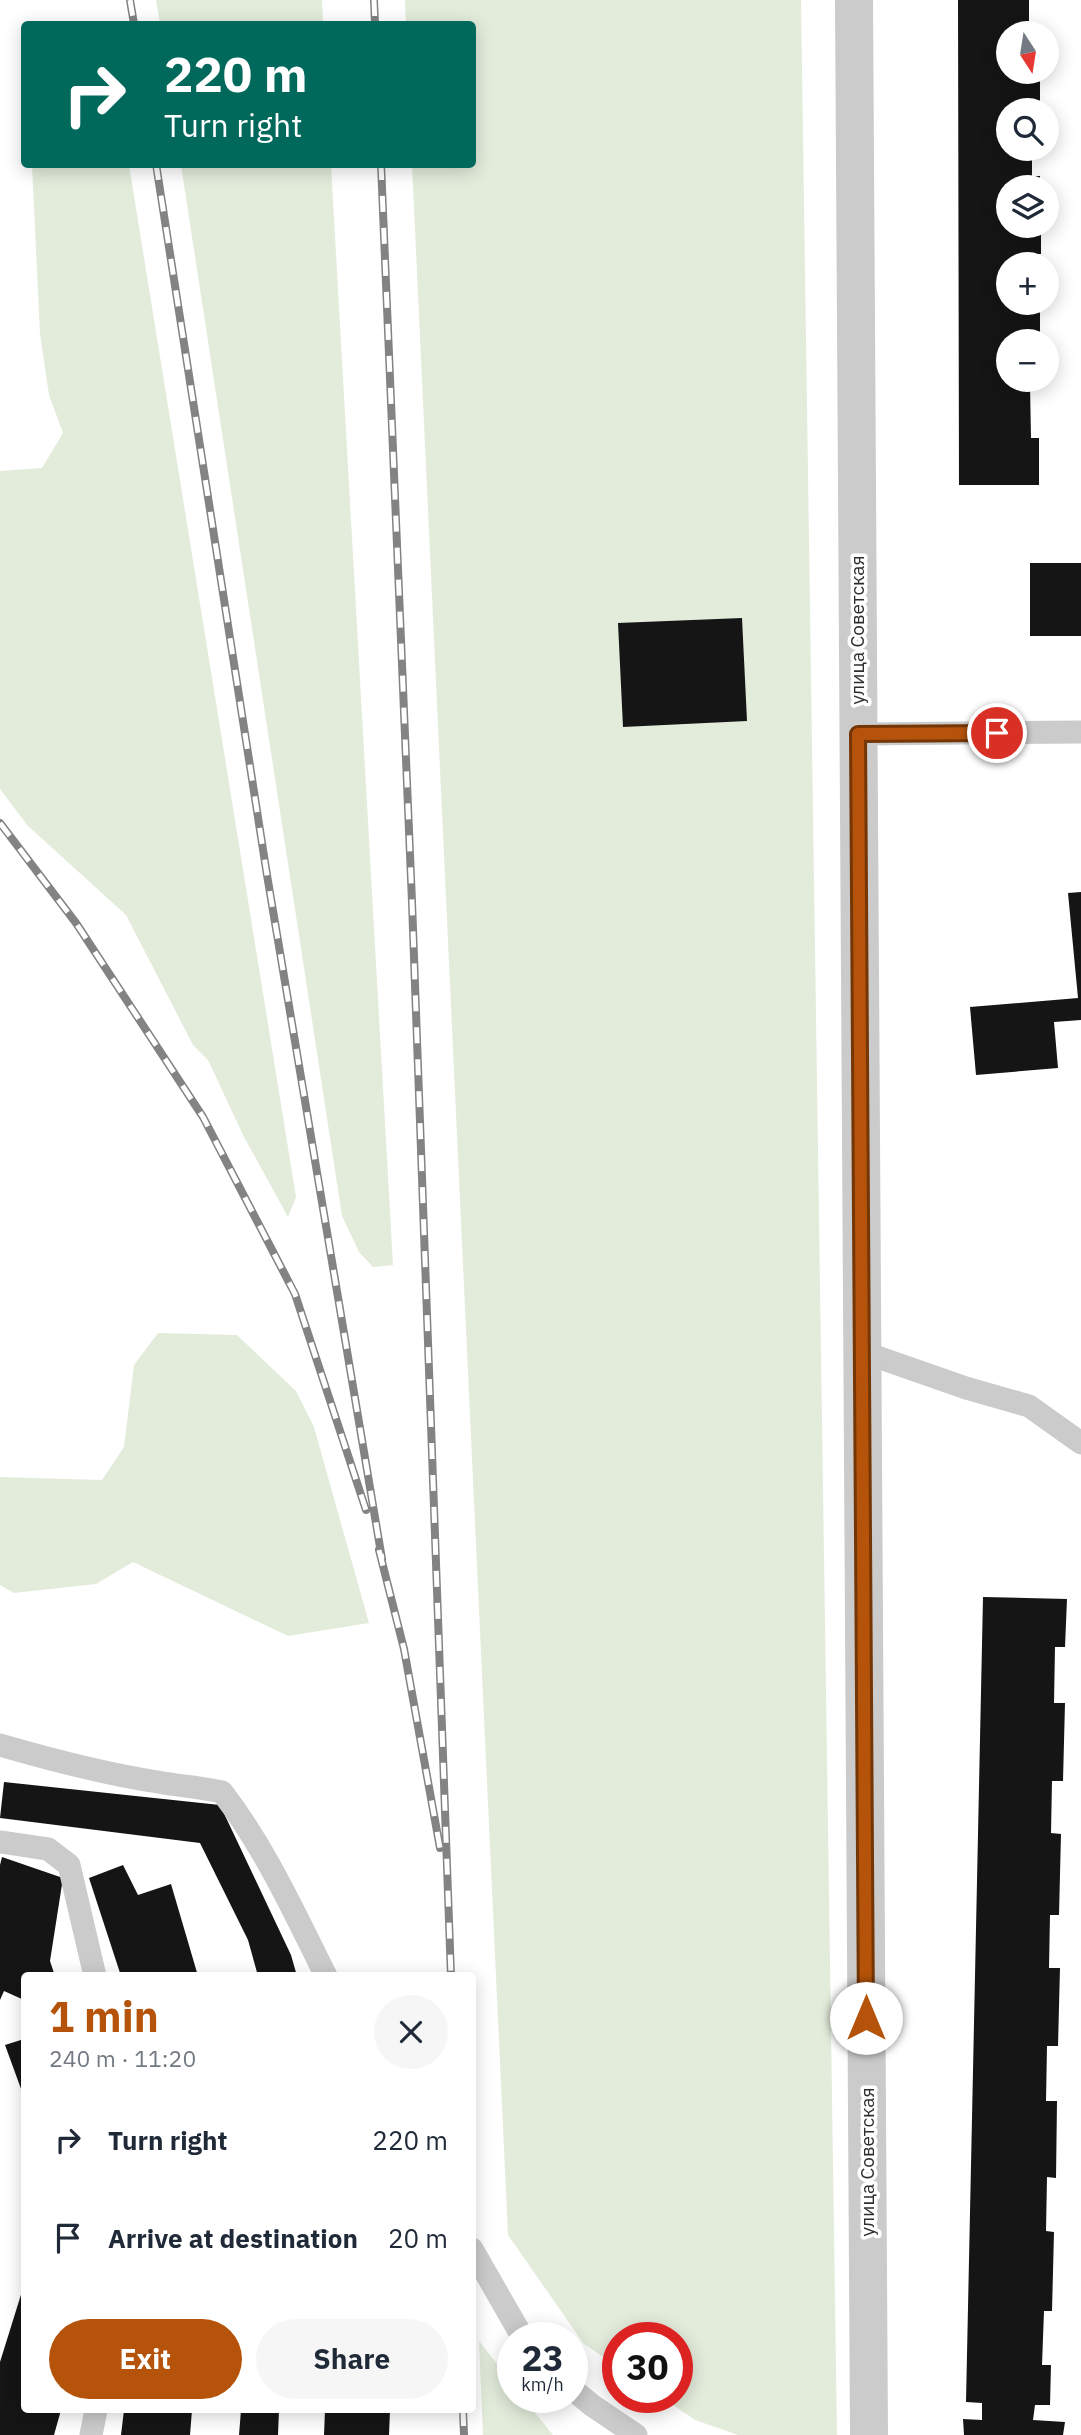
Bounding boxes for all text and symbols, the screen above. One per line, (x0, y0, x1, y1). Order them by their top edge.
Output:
north arrow (996, 21, 1059, 84)
map controls (996, 21, 1059, 392)
text: 220 m (164, 42, 308, 105)
icon: right (49, 49, 140, 140)
button: search (996, 98, 1059, 161)
text: Turn right (164, 104, 302, 146)
button: layers (996, 175, 1059, 238)
button: + (996, 252, 1059, 315)
button: − (996, 329, 1059, 392)
street label: улица Советская (845, 555, 869, 705)
pin (967, 703, 1027, 763)
icon: arrive (978, 714, 1016, 752)
position arrow (829, 1981, 903, 2055)
text: 1 min (49, 1989, 159, 2044)
button: close (374, 1995, 448, 2069)
text: 240 m · 11:20 (49, 2043, 196, 2073)
street label: улица Советская (855, 2087, 879, 2237)
icon: right (49, 2121, 87, 2159)
text: Turn right (108, 2123, 227, 2157)
text: 220 m (372, 2123, 448, 2157)
icon: arrive (49, 2219, 87, 2257)
text: Arrive at destination (108, 2221, 358, 2255)
text: 20 m (388, 2221, 448, 2255)
button: Exit (49, 2319, 242, 2399)
button: Share (256, 2319, 448, 2399)
speed limit sign: 30 (602, 2322, 693, 2413)
text: 23 (521, 2335, 564, 2381)
text: km/h (521, 2373, 564, 2396)

